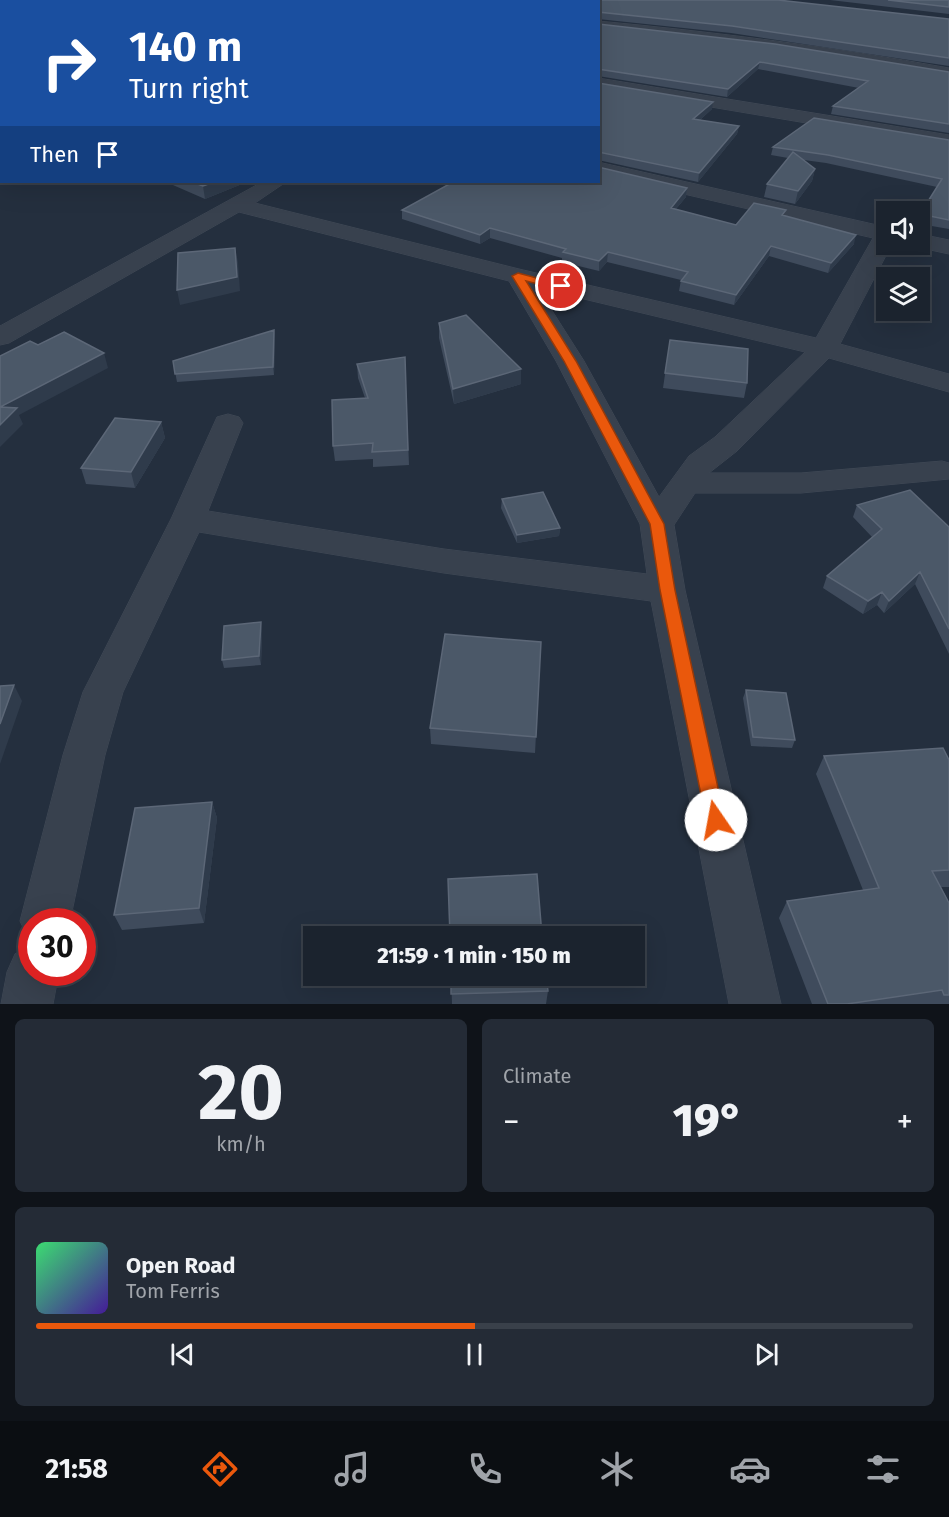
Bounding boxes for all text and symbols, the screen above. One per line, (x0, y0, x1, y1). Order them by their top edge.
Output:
text: 140 m (129, 22, 242, 72)
icon: right (30, 24, 108, 102)
text: Turn right (129, 73, 249, 105)
icon: arrive (91, 138, 124, 171)
text: Then (30, 141, 79, 168)
map controls (876, 201, 930, 321)
button: sound (876, 201, 930, 255)
pin (535, 260, 586, 311)
button: layers (876, 267, 930, 321)
icon: arrive (544, 269, 577, 302)
position arrow (684, 788, 748, 852)
speed limit sign: 30 (18, 908, 96, 986)
text: 21:59 · 1 min · 150 m (377, 942, 571, 969)
text: 20 (198, 1046, 284, 1140)
text: Climate (503, 1064, 571, 1088)
text: 19° (673, 1094, 743, 1148)
text: − (503, 1102, 520, 1142)
text: + (897, 1102, 913, 1142)
text: km/h (216, 1132, 266, 1156)
text: Open Road (126, 1252, 236, 1279)
text: Tom Ferris (126, 1279, 220, 1303)
icon: previous (166, 1338, 199, 1371)
icon: pause (458, 1338, 491, 1371)
icon: next (750, 1338, 783, 1371)
icon: directions (199, 1448, 241, 1490)
icon: music (331, 1448, 373, 1490)
icon: phone (464, 1448, 506, 1490)
icon: climate (596, 1448, 638, 1490)
icon: car (729, 1448, 771, 1490)
icon: filters (862, 1448, 904, 1490)
text: 21:58 (45, 1453, 108, 1485)

